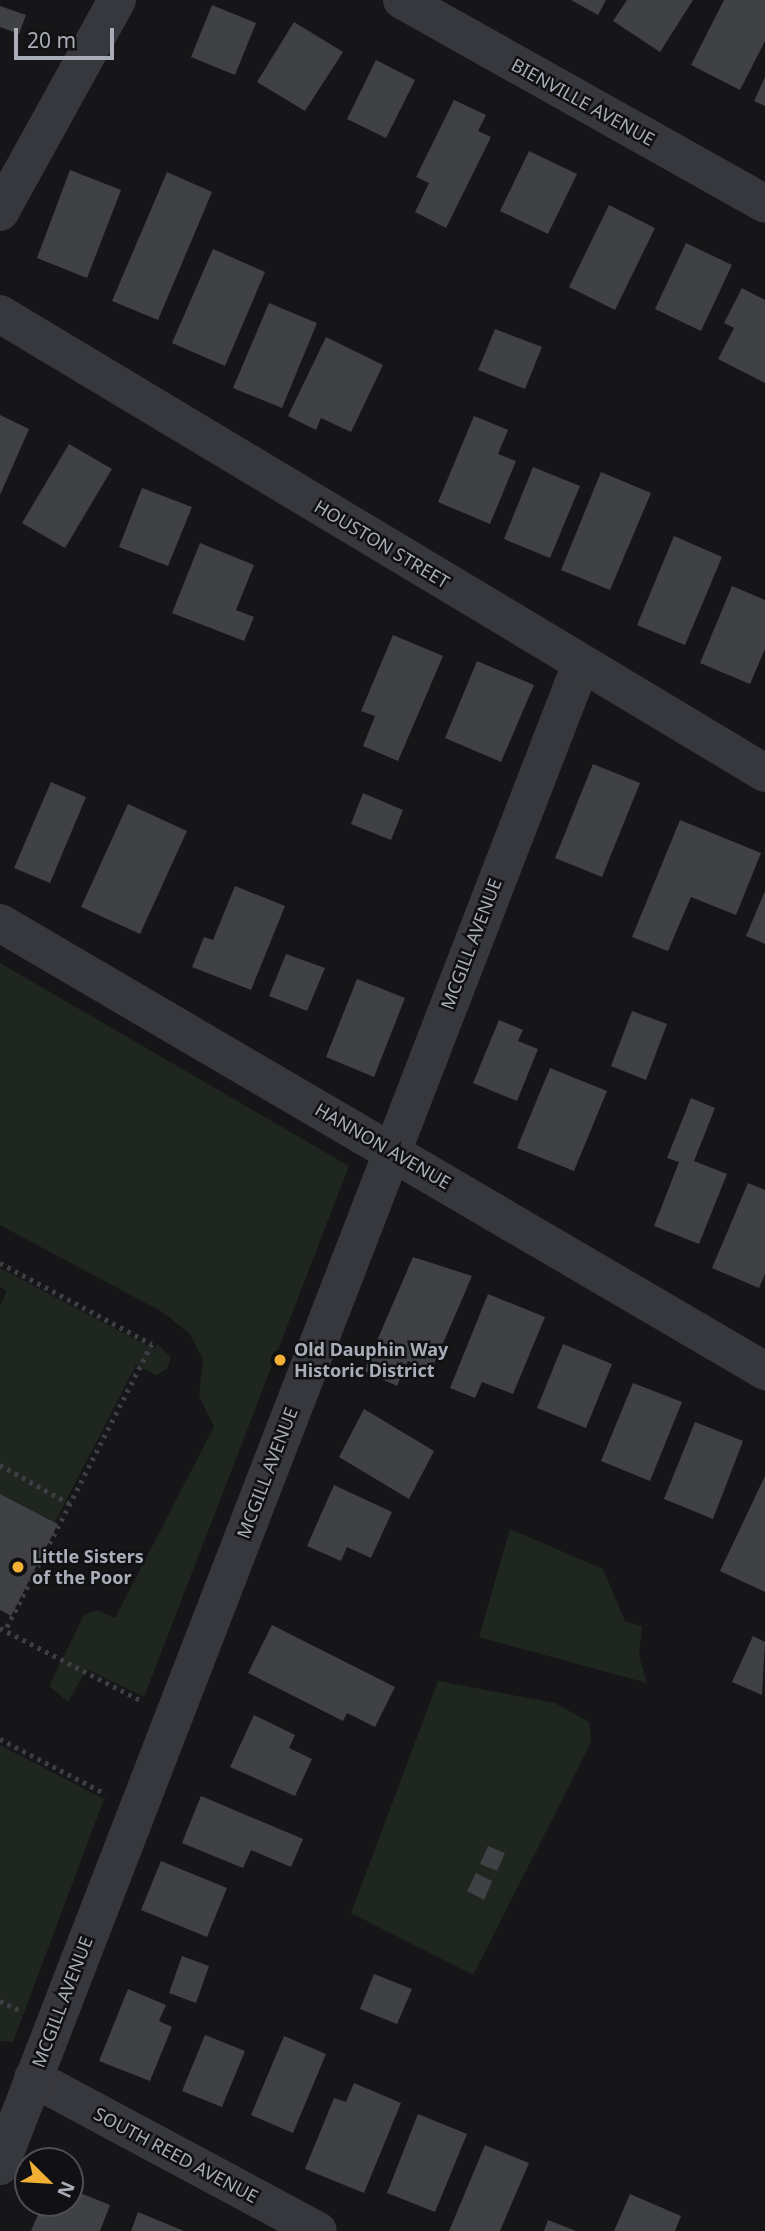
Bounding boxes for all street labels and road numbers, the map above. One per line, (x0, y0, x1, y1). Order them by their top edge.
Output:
street label: BIENVILLE AVENUE (508, 54, 658, 150)
street label: HOUSTON STREET (311, 495, 453, 593)
street label: MCGILL AVENUE (436, 875, 506, 1013)
street label: HANNON AVENUE (311, 1098, 455, 1194)
street label: MCGILL AVENUE (232, 1404, 302, 1542)
street label: MCGILL AVENUE (27, 1933, 97, 2071)
street label: SOUTH REED AVENUE (90, 2103, 262, 2207)

